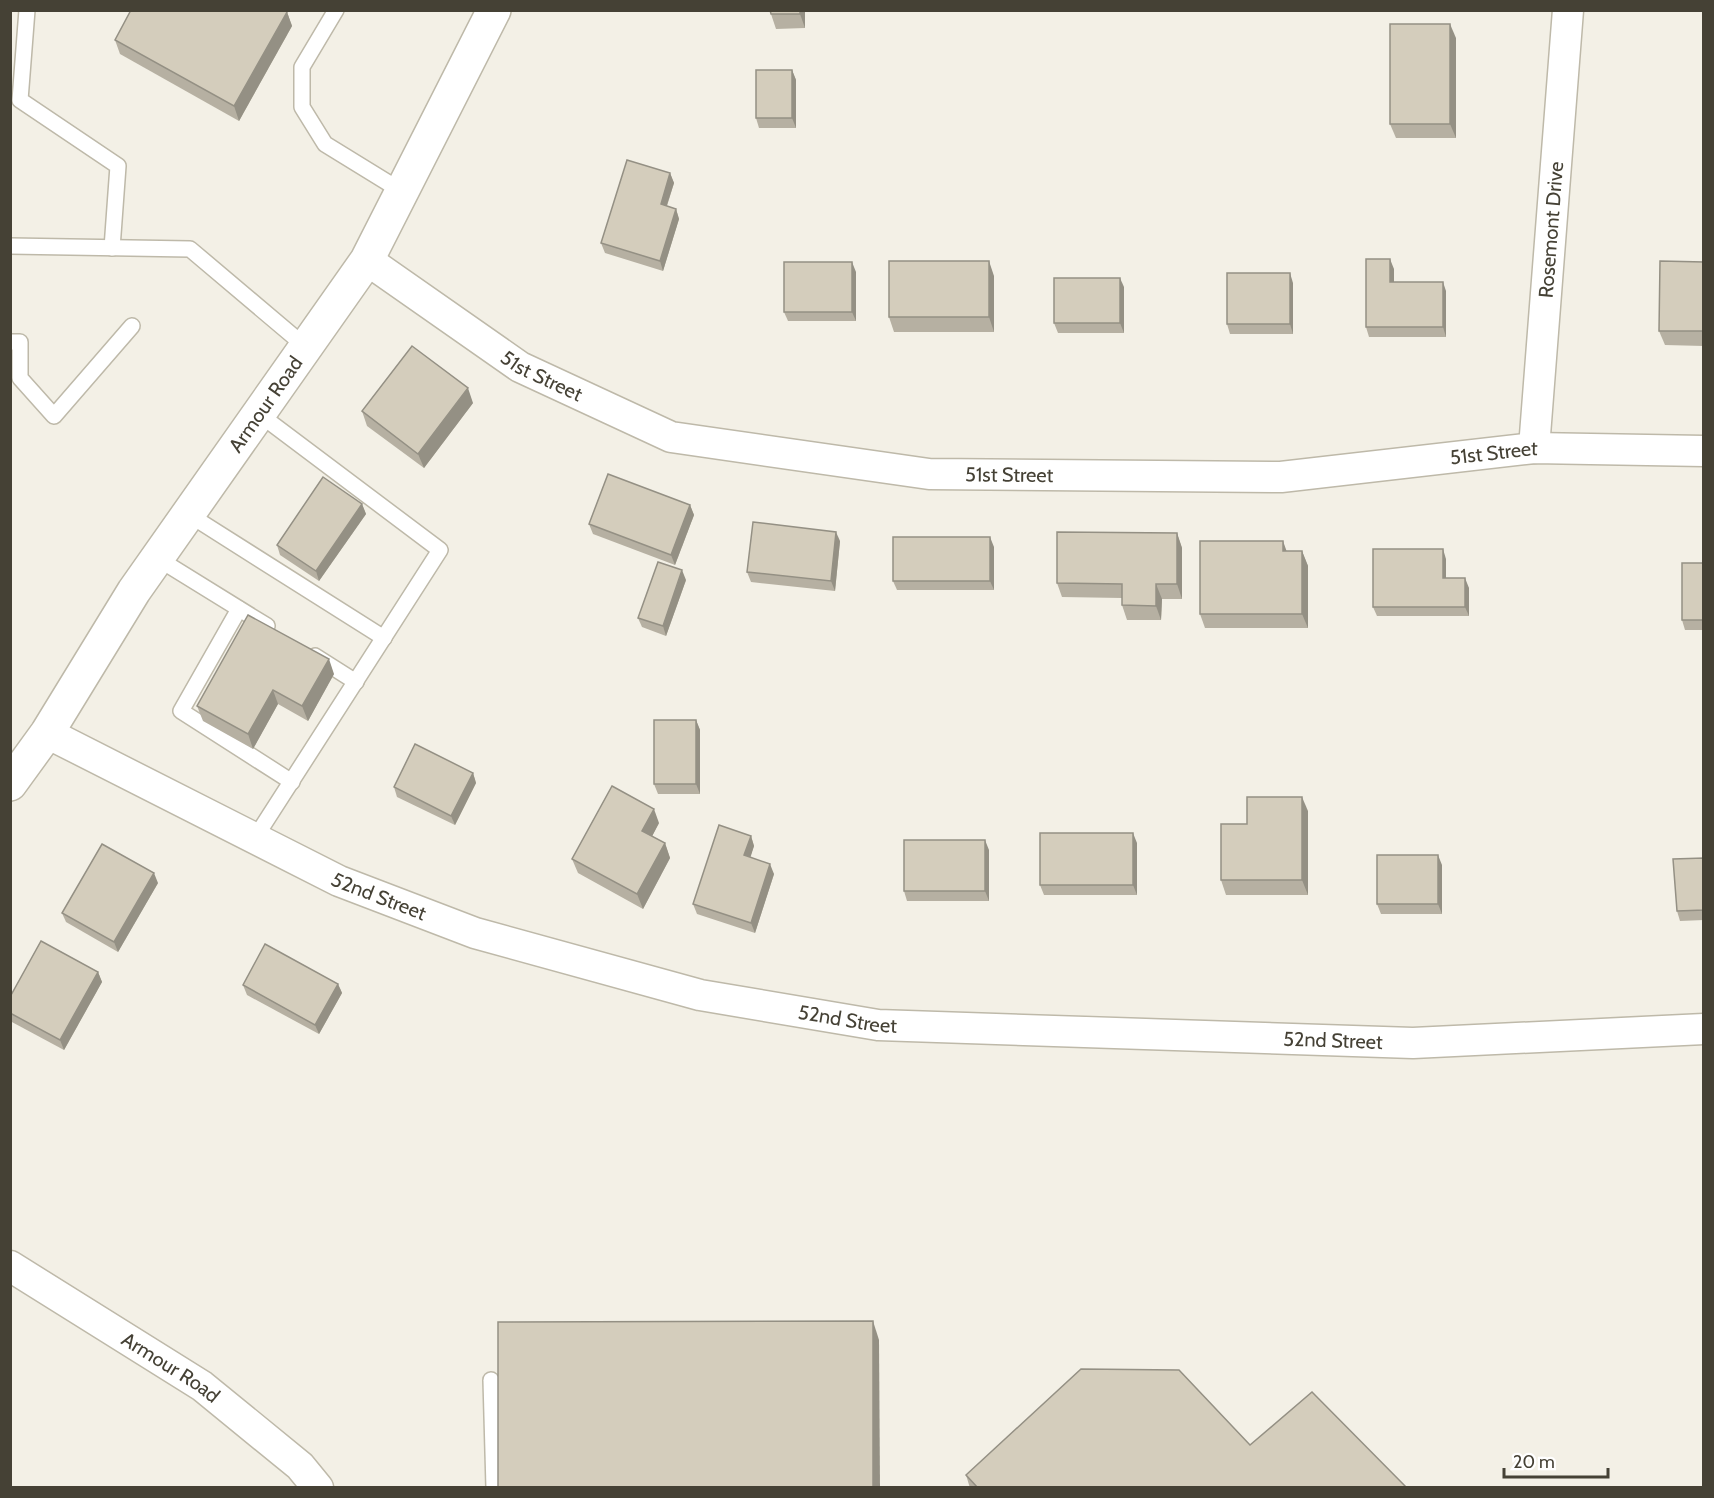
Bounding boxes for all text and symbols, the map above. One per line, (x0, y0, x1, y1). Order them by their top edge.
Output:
street label: Rosemont Drive (1534, 160, 1568, 299)
street label: 51st Street (496, 345, 586, 406)
street label: Armour Road (223, 352, 308, 457)
street label: 51st Street (1449, 436, 1538, 470)
street label: 51st Street (965, 462, 1054, 487)
street label: 52nd Street (327, 867, 430, 925)
street label: 52nd Street (796, 1000, 898, 1038)
street label: 52nd Street (1283, 1027, 1383, 1054)
street label: Armour Road (117, 1327, 225, 1408)
scale bar (1504, 1441, 1608, 1479)
text: 20 m (1513, 1451, 1555, 1473)

